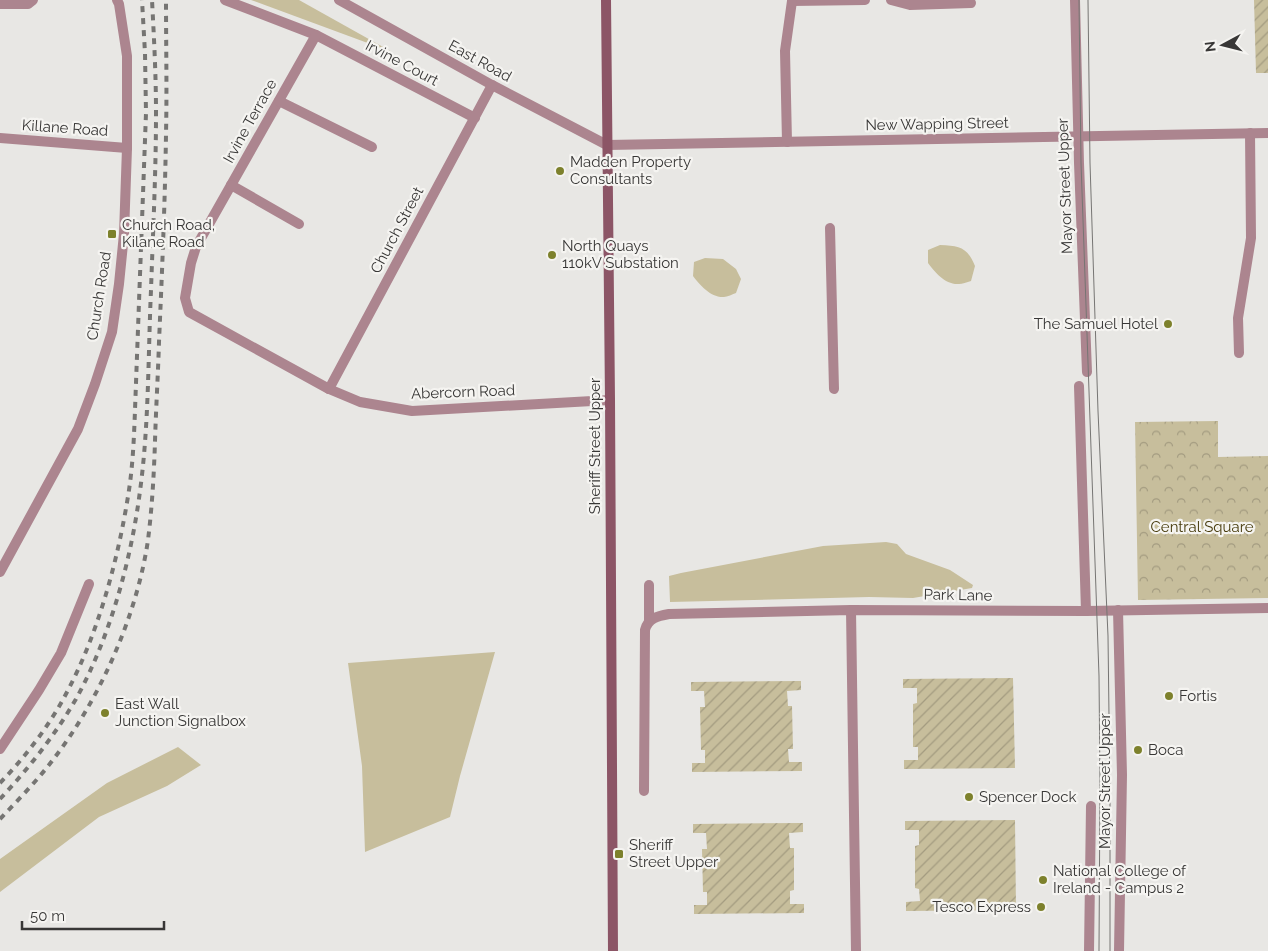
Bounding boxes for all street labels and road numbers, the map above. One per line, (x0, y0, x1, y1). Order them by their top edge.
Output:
street label: Irvine Court (362, 36, 442, 90)
street label: East Road (445, 36, 515, 86)
street label: Irvine Terrace (220, 76, 281, 166)
street label: New Wapping Street (865, 114, 1009, 134)
street label: Killane Road (21, 116, 109, 140)
street label: Mayor Street Upper (1054, 117, 1076, 254)
street label: Church Street (367, 184, 427, 276)
street label: Church Road (83, 250, 115, 342)
street label: Sheriff Street Upper (586, 377, 604, 514)
street label: Abercorn Road (411, 381, 515, 403)
street label: Park Lane (923, 585, 993, 605)
street label: Mayor Street Upper (1096, 712, 1114, 849)

